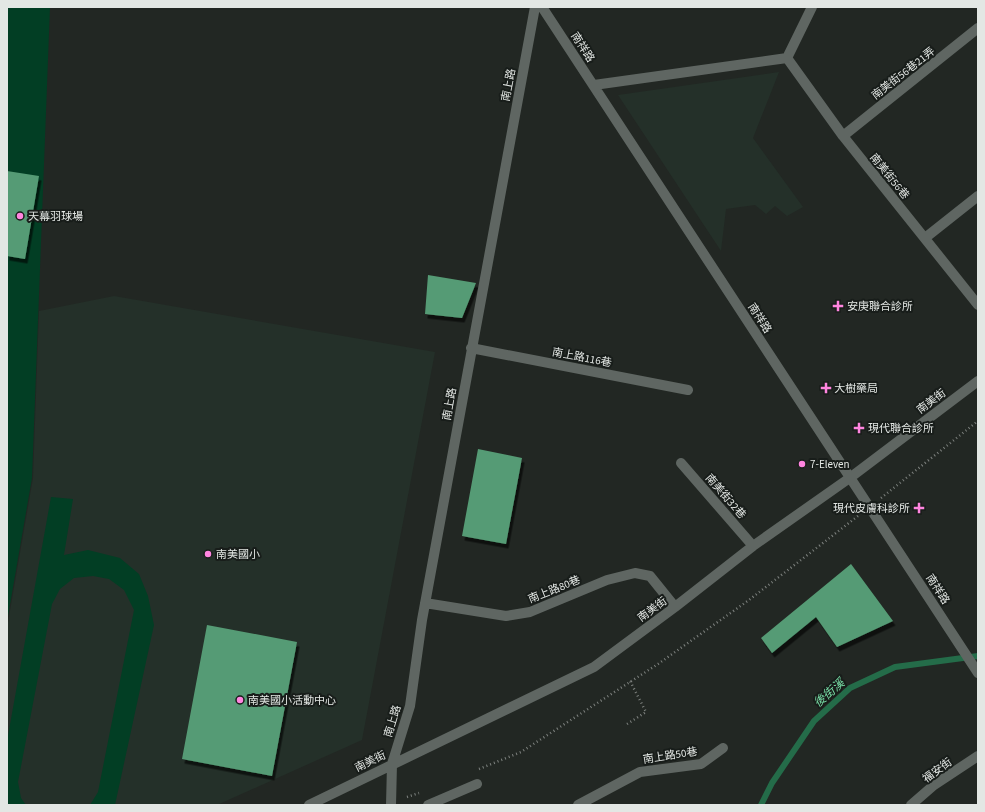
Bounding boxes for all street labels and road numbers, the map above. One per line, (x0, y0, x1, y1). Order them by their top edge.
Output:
street label: 南祥路 (567, 29, 598, 65)
street label: 南美街56巷21弄 (868, 44, 938, 103)
street label: 南上路 (498, 67, 519, 103)
street label: 南美街56巷 (866, 150, 913, 202)
street label: 南祥路 (744, 300, 775, 336)
street label: 南上路116巷 (551, 344, 613, 371)
street label: 南美街 (914, 385, 949, 417)
street label: 南上路 (439, 387, 460, 422)
street label: 南美街32巷 (702, 471, 749, 522)
street label: 南祥路 (922, 571, 953, 607)
street label: 南上路80巷 (526, 572, 582, 607)
street label: 南美街 (635, 594, 670, 625)
street label: 南上路 (380, 703, 404, 739)
street label: 南上路50巷 (642, 744, 698, 767)
street label: 南美街 (352, 747, 388, 775)
street label: 福安街 (920, 755, 955, 786)

